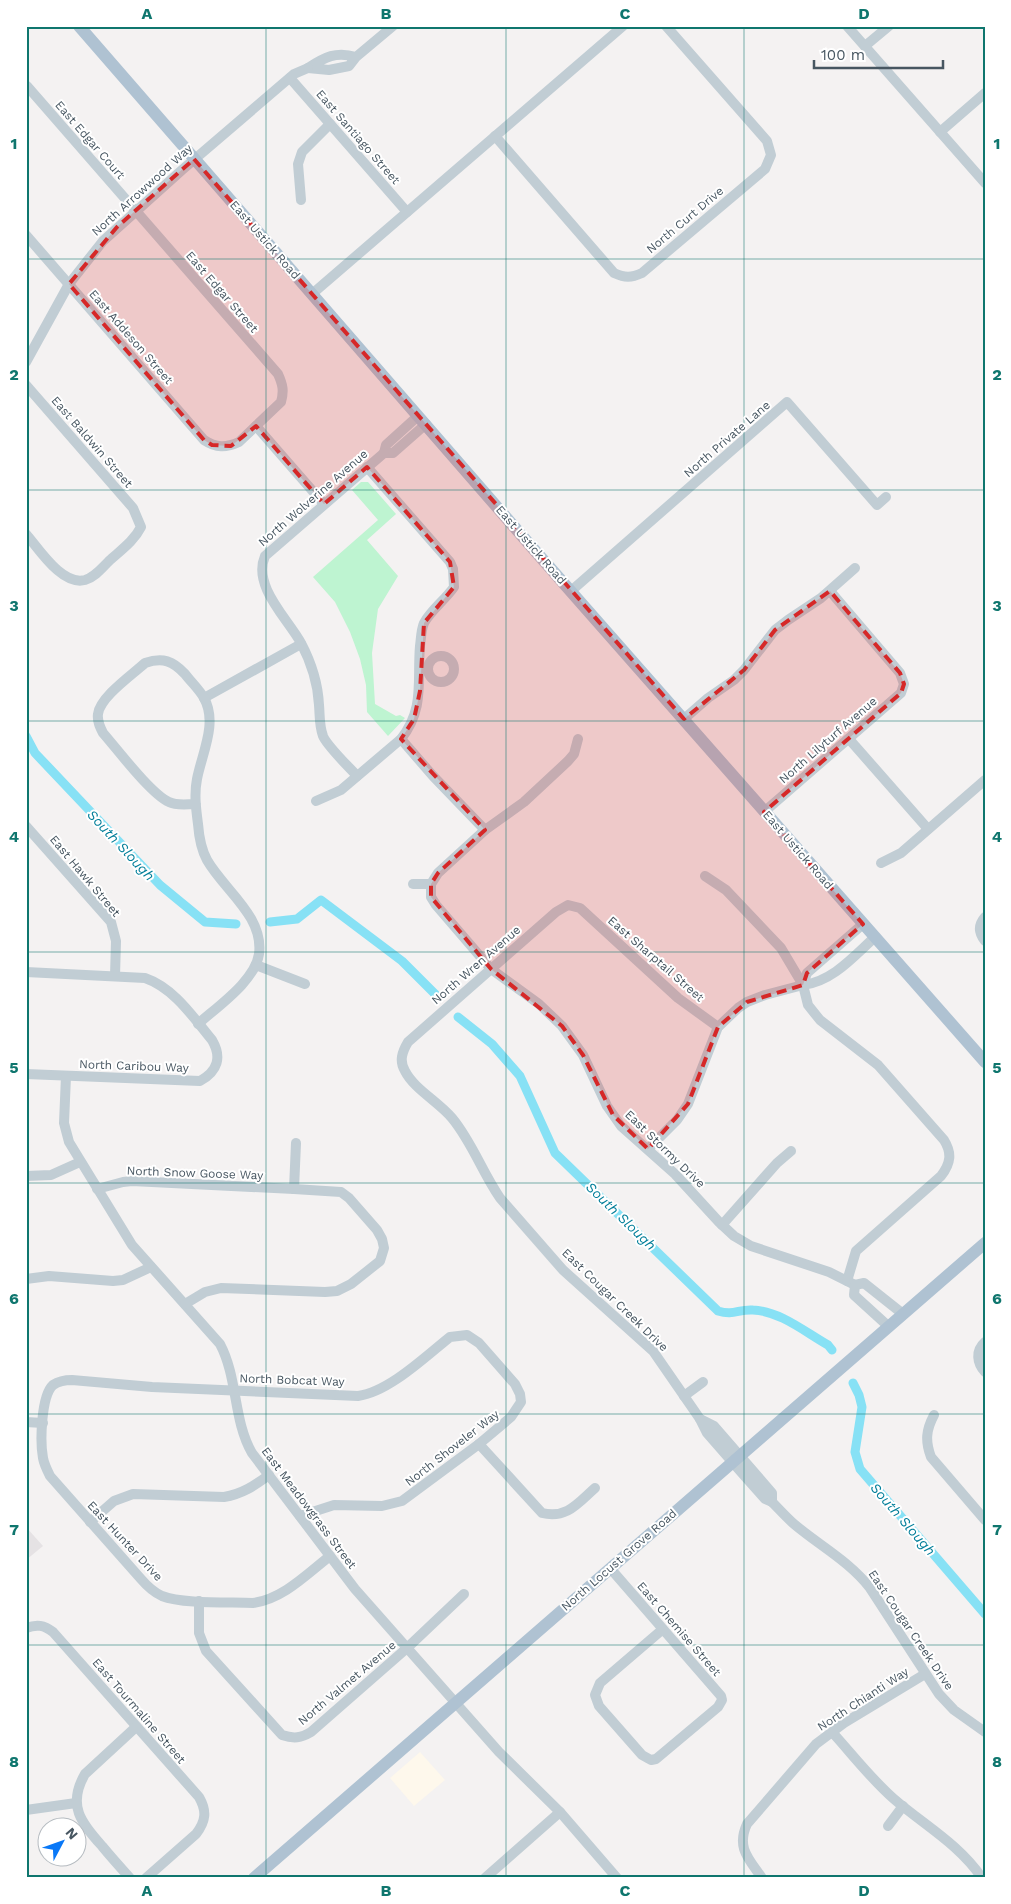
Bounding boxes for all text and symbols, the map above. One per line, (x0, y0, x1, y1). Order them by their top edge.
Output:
text: A (142, 4, 153, 23)
text: B (381, 4, 392, 23)
text: C (620, 4, 631, 23)
text: D (858, 4, 870, 23)
scale bar (814, 38, 942, 70)
text: 100 m (821, 46, 865, 64)
street label: East Santiago Street (313, 87, 403, 187)
street label: East Edgar Court (52, 98, 128, 182)
text: 1 (11, 134, 17, 153)
text: 1 (994, 134, 1000, 153)
street label: North Arrowwood Way (89, 141, 196, 239)
street label: North Curt Drive (644, 184, 726, 256)
street label: East Ustick Road (227, 198, 303, 282)
street label: East Edgar Street (183, 249, 261, 335)
street label: East Addeson Street (86, 287, 176, 387)
text: 2 (9, 365, 19, 384)
text: 2 (992, 365, 1002, 384)
street label: East Baldwin Street (48, 393, 136, 491)
street label: North Private Lane (681, 398, 773, 480)
street label: North Wolverine Avenue (256, 447, 371, 549)
street label: East Ustick Road (493, 503, 569, 587)
text: 3 (9, 596, 19, 615)
text: 3 (992, 596, 1002, 615)
street label: North Lilyturf Avenue (776, 694, 880, 786)
water label: South Slough (84, 806, 158, 884)
street label: East Ustick Road (760, 808, 836, 892)
text: 4 (9, 827, 19, 846)
text: 4 (992, 827, 1002, 846)
street label: East Hawk Street (47, 832, 123, 920)
street label: East Sharptail Street (605, 914, 707, 1004)
street label: North Wren Avenue (429, 923, 523, 1007)
street label: North Caribou Way (79, 1057, 190, 1075)
text: 5 (9, 1058, 19, 1077)
text: 5 (992, 1058, 1002, 1077)
street label: East Stormy Drive (622, 1107, 708, 1191)
street label: North Snow Goose Way (126, 1164, 264, 1182)
water label: South Slough (583, 1179, 659, 1253)
street label: East Cougar Creek Drive (559, 1246, 671, 1354)
text: 6 (9, 1289, 19, 1308)
text: 6 (992, 1289, 1002, 1308)
street label: North Bobcat Way (239, 1371, 346, 1389)
street label: North Shoveler Way (402, 1407, 502, 1489)
street label: East Meadowgrass Street (259, 1444, 359, 1572)
water label: South Slough (867, 1479, 939, 1559)
street label: East Hunter Drive (84, 1498, 166, 1584)
street label: North Locust Grove Road (559, 1506, 679, 1614)
text: 7 (9, 1520, 19, 1539)
text: 7 (992, 1520, 1002, 1539)
street label: East Cougar Creek Drive (866, 1567, 957, 1693)
street label: East Chemise Street (634, 1579, 724, 1679)
street label: North Valmet Avenue (295, 1638, 399, 1728)
street label: East Tourmaline Street (90, 1656, 188, 1766)
street label: North Chianti Way (815, 1664, 912, 1734)
text: 8 (9, 1752, 19, 1771)
text: 8 (992, 1752, 1002, 1771)
north arrow (38, 1816, 88, 1866)
text: N (62, 1824, 81, 1843)
text: A (142, 1881, 153, 1900)
text: B (381, 1881, 392, 1900)
text: C (620, 1881, 631, 1900)
text: D (858, 1881, 870, 1900)

